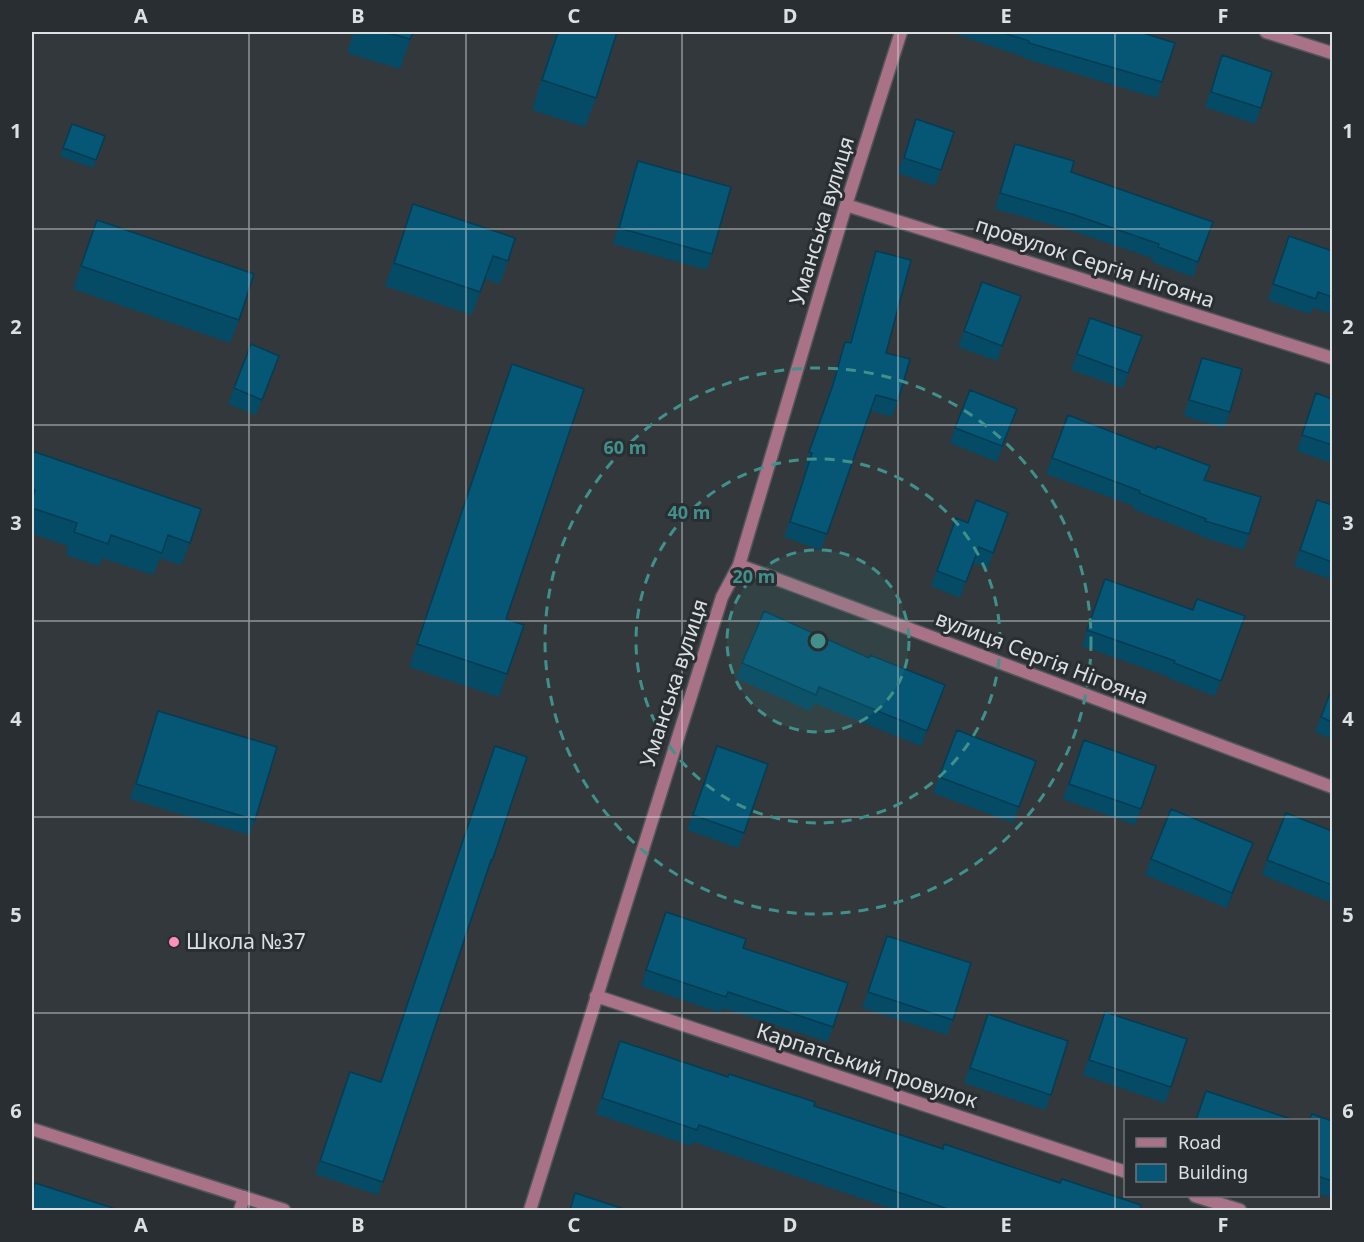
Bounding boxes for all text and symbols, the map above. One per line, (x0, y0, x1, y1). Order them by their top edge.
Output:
text: A (134, 2, 148, 29)
text: B (351, 2, 365, 29)
text: C (568, 2, 581, 29)
text: D (783, 2, 797, 29)
text: E (1000, 2, 1012, 29)
text: F (1218, 2, 1228, 29)
text: 1 (10, 117, 22, 144)
text: 1 (1342, 117, 1354, 144)
street label: Уманська вулиця (782, 133, 860, 308)
street label: провулок Сергія Нігояна (972, 210, 1218, 314)
text: 2 (10, 313, 22, 340)
text: 2 (1342, 313, 1354, 340)
text: 60 m (604, 435, 646, 459)
text: 40 m (668, 500, 710, 524)
text: 3 (10, 509, 22, 536)
text: 3 (1342, 509, 1354, 536)
text: 20 m (733, 564, 775, 588)
street label: Уманська вулиця (633, 595, 713, 770)
street label: вулиця Сергія Нігояна (932, 603, 1153, 711)
centre of rings (808, 631, 828, 651)
text: 4 (10, 705, 22, 732)
text: 4 (1342, 705, 1354, 732)
text: 5 (10, 901, 22, 928)
text: 5 (1342, 901, 1354, 928)
place label: Школа №37 (186, 927, 306, 955)
marker: Школа №37 (167, 935, 181, 949)
street label: Карпатський провулок (753, 1016, 981, 1114)
text: 6 (10, 1097, 22, 1124)
text: 6 (1342, 1097, 1354, 1124)
legend (1124, 1119, 1319, 1197)
text: Road (1178, 1130, 1221, 1154)
text: Building (1178, 1160, 1248, 1184)
text: A (134, 1211, 148, 1238)
text: B (351, 1211, 365, 1238)
text: C (568, 1211, 581, 1238)
text: D (783, 1211, 797, 1238)
text: E (1000, 1211, 1012, 1238)
text: F (1218, 1211, 1228, 1238)

